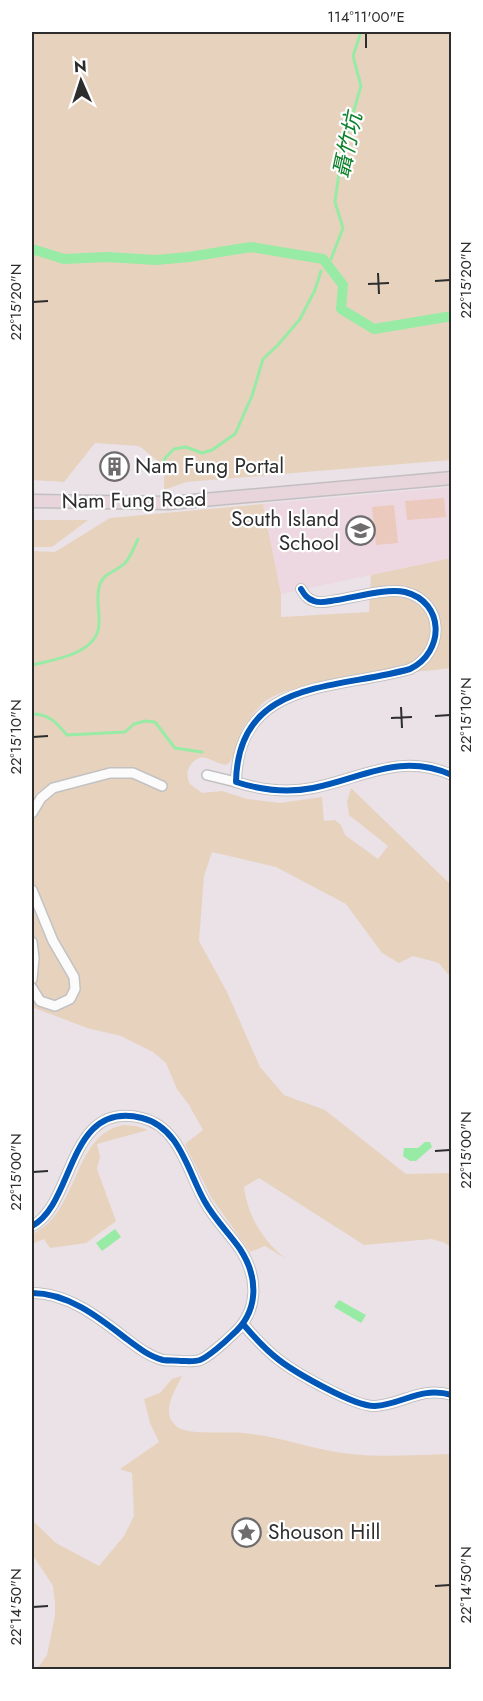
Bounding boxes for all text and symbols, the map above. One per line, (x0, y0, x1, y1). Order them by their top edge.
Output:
text: 114°11'00"E (327, 6, 405, 28)
north arrow (51, 51, 111, 111)
text: N (73, 55, 87, 78)
water label: 聶竹坑 (324, 106, 370, 181)
text: 22°15'20"N (455, 242, 477, 318)
text: 22°15'20"N (5, 264, 27, 340)
building icon: Nam Fung Portal (98, 450, 130, 482)
place label: Nam Fung Portal (135, 451, 284, 481)
street label: Nam Fung Road (61, 484, 207, 516)
place label: South Island School (231, 504, 339, 558)
school or university icon: South Island School (344, 515, 376, 547)
text: 22°15'10"N (455, 677, 477, 753)
text: 22°15'10"N (5, 699, 27, 775)
text: 22°15'00"N (455, 1111, 477, 1189)
text: 22°15'00"N (5, 1133, 27, 1211)
place icon: Shouson Hill (231, 1516, 263, 1548)
place label: Shouson Hill (268, 1517, 380, 1547)
text: 22°14'50"N (455, 1546, 477, 1624)
text: 22°14'50"N (5, 1568, 27, 1646)

